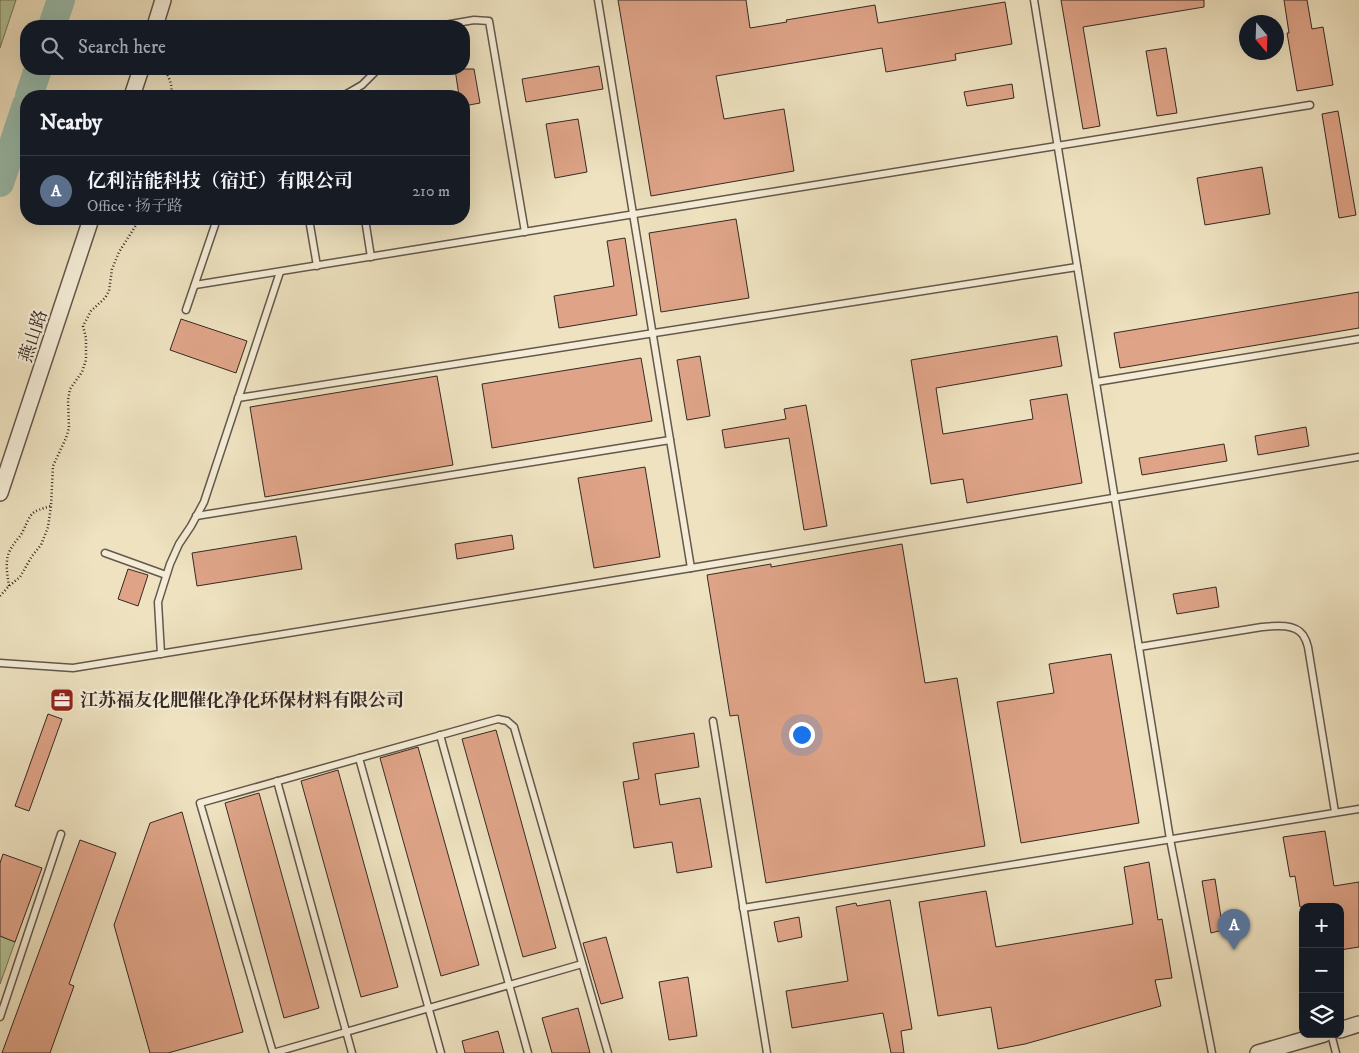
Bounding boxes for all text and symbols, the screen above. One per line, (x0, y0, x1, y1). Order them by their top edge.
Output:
north arrow (1239, 15, 1284, 60)
search box (20, 20, 470, 75)
icon: search (38, 34, 66, 62)
text: Search here (78, 36, 166, 59)
text: Nearby (40, 110, 102, 136)
text: 亿利洁能科技（宿迁）有限公司 (87, 170, 353, 193)
text: A (51, 181, 61, 201)
text: 210 m (412, 181, 450, 201)
text: Office · 扬子路 (87, 196, 183, 216)
street label: 燕山路 (15, 307, 53, 365)
office icon: 江苏福友化肥催化净化环保材料有限公司 (49, 687, 75, 713)
place label: 江苏福友化肥催化净化环保材料有限公司 (80, 690, 404, 712)
your location (789, 722, 815, 748)
map controls (1299, 903, 1344, 1038)
button: + (1299, 903, 1344, 948)
pin: A (1218, 909, 1250, 950)
button: − (1299, 948, 1344, 993)
button: layers (1299, 993, 1344, 1038)

